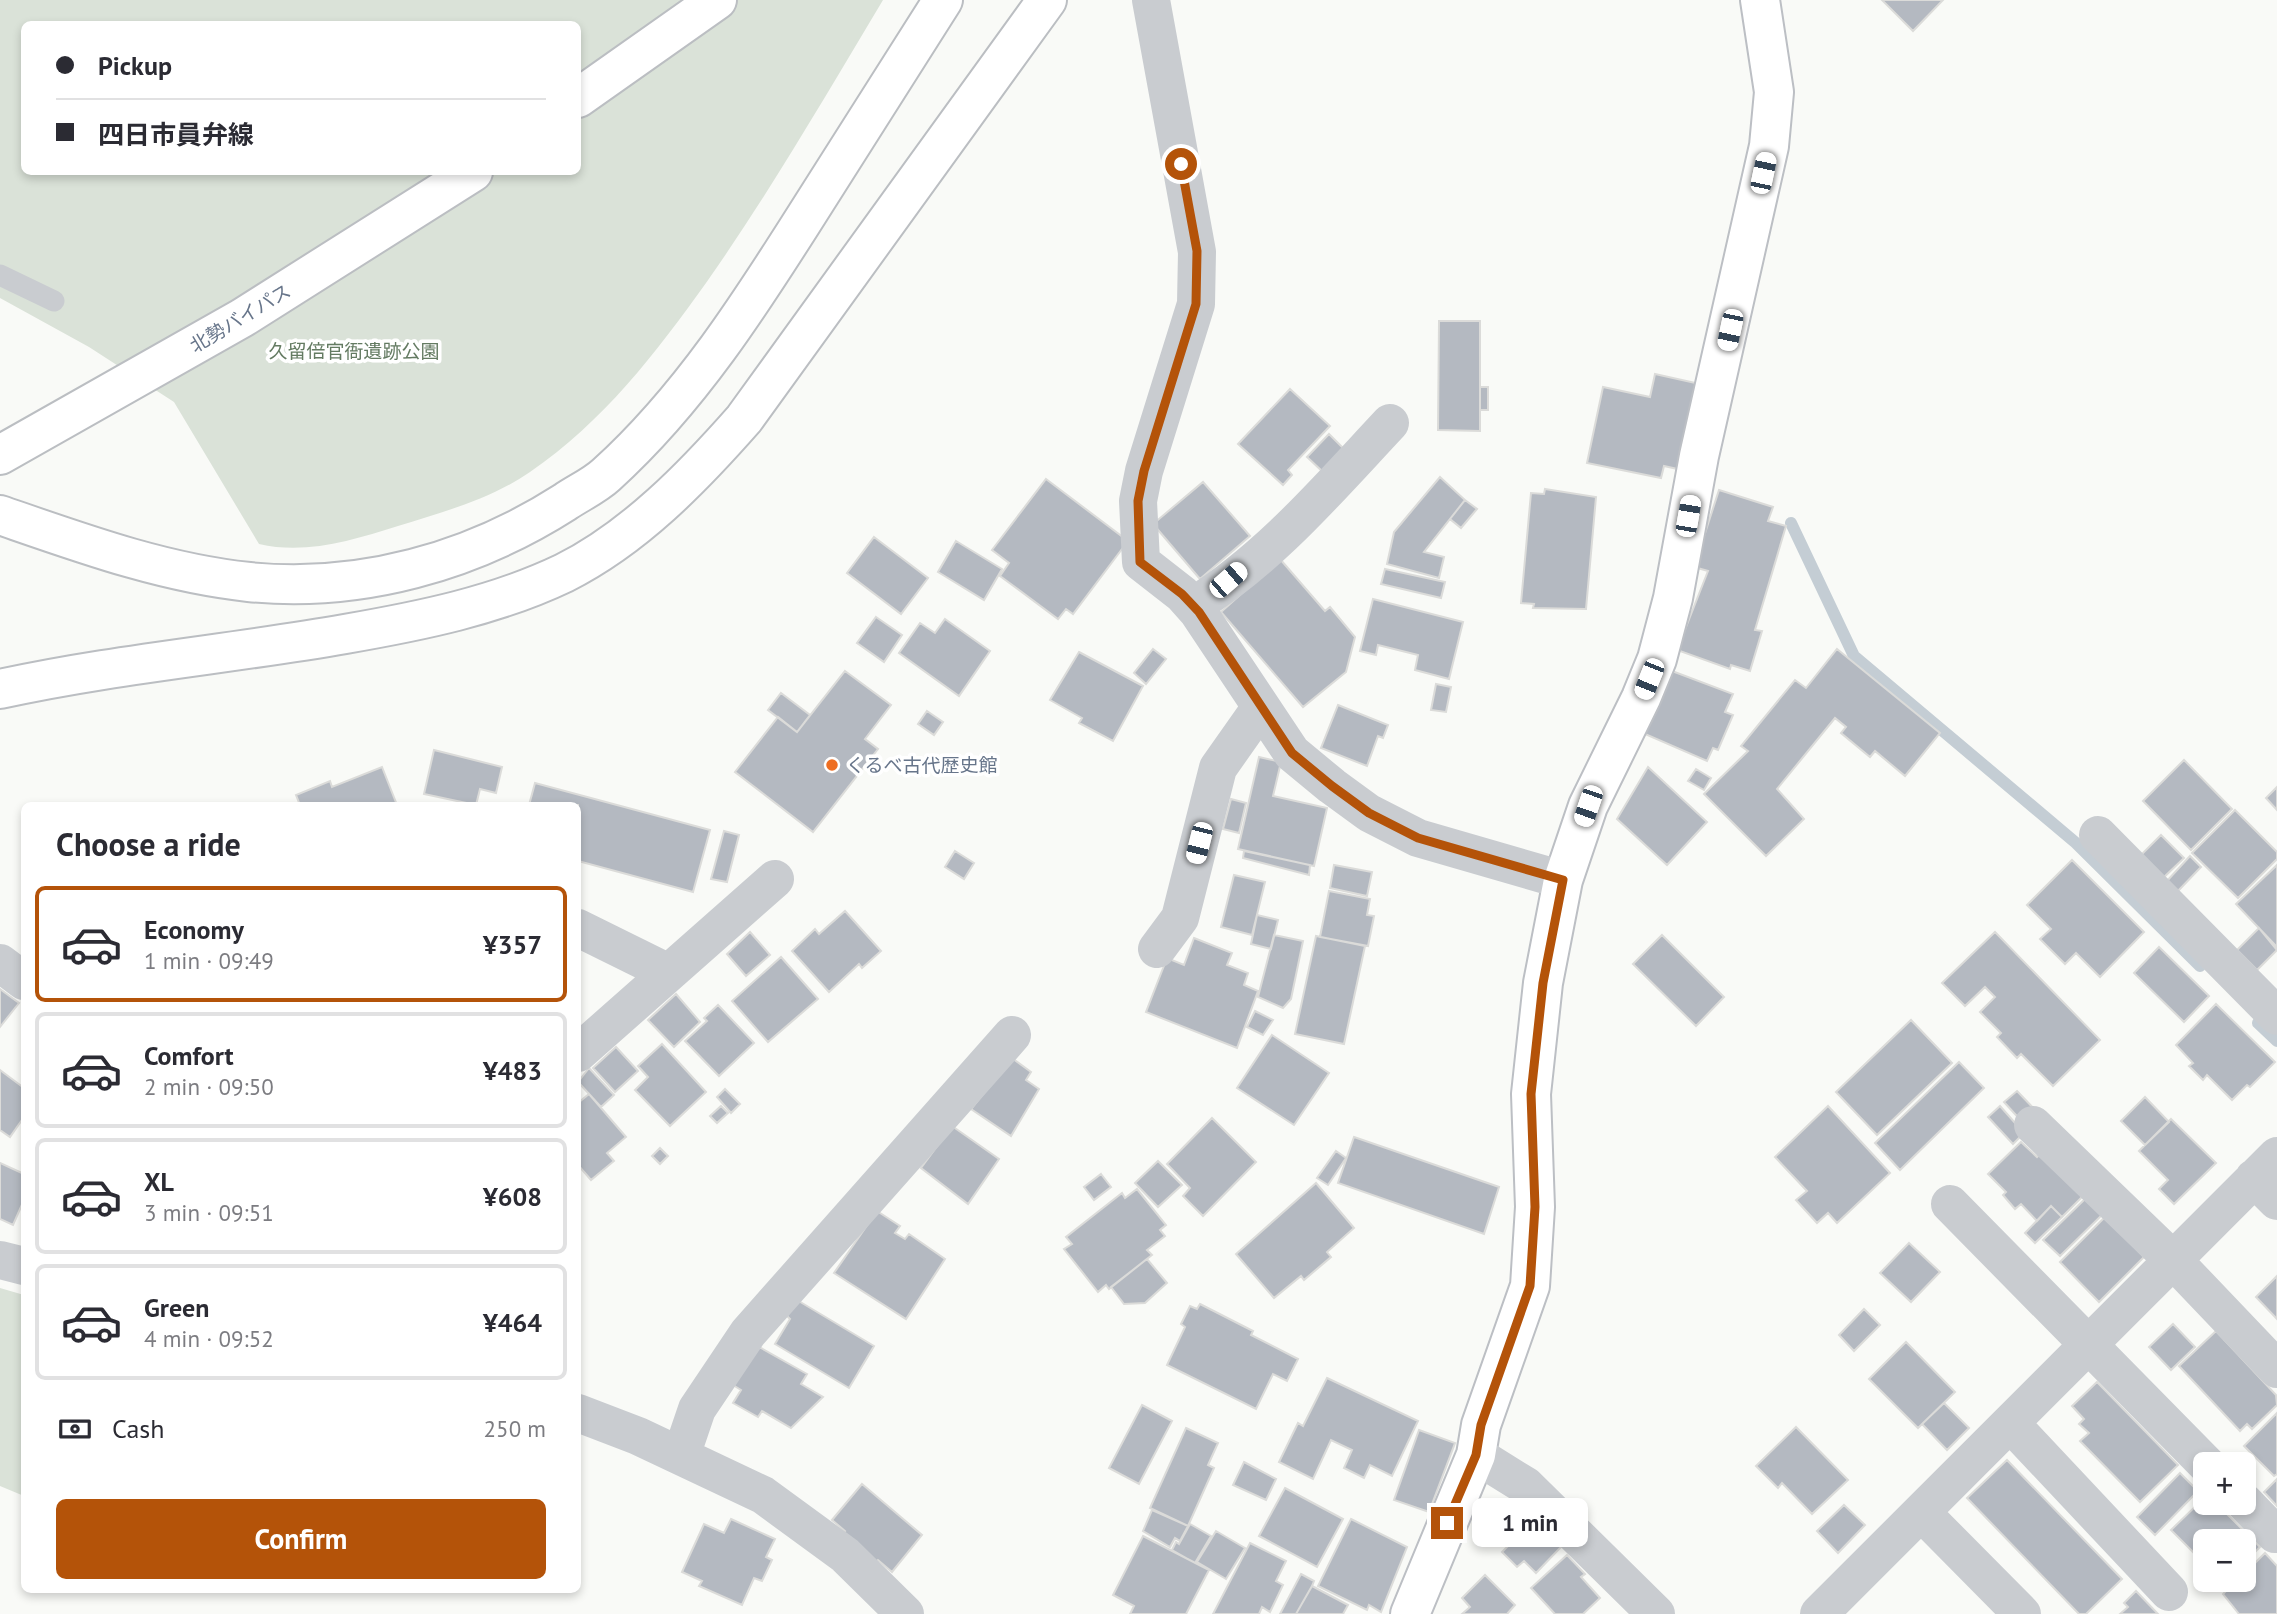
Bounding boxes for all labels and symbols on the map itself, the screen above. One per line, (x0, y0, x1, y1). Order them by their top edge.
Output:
route start (1165, 148, 1197, 180)
car (1749, 150, 1778, 196)
street label: 北勢バイパス (185, 278, 295, 358)
car (1716, 307, 1745, 353)
park label: 久留倍官衙遺跡公園 (268, 339, 440, 363)
car (1675, 493, 1702, 539)
car (1206, 558, 1251, 602)
car (1632, 656, 1667, 702)
place label: くるべ古代歴史館 (846, 753, 998, 777)
marker: くるべ古代歴史館 (824, 757, 840, 773)
car (1572, 783, 1605, 829)
car (1184, 820, 1215, 866)
callout: 1 min (1472, 1498, 1587, 1548)
route end (1431, 1507, 1463, 1539)

